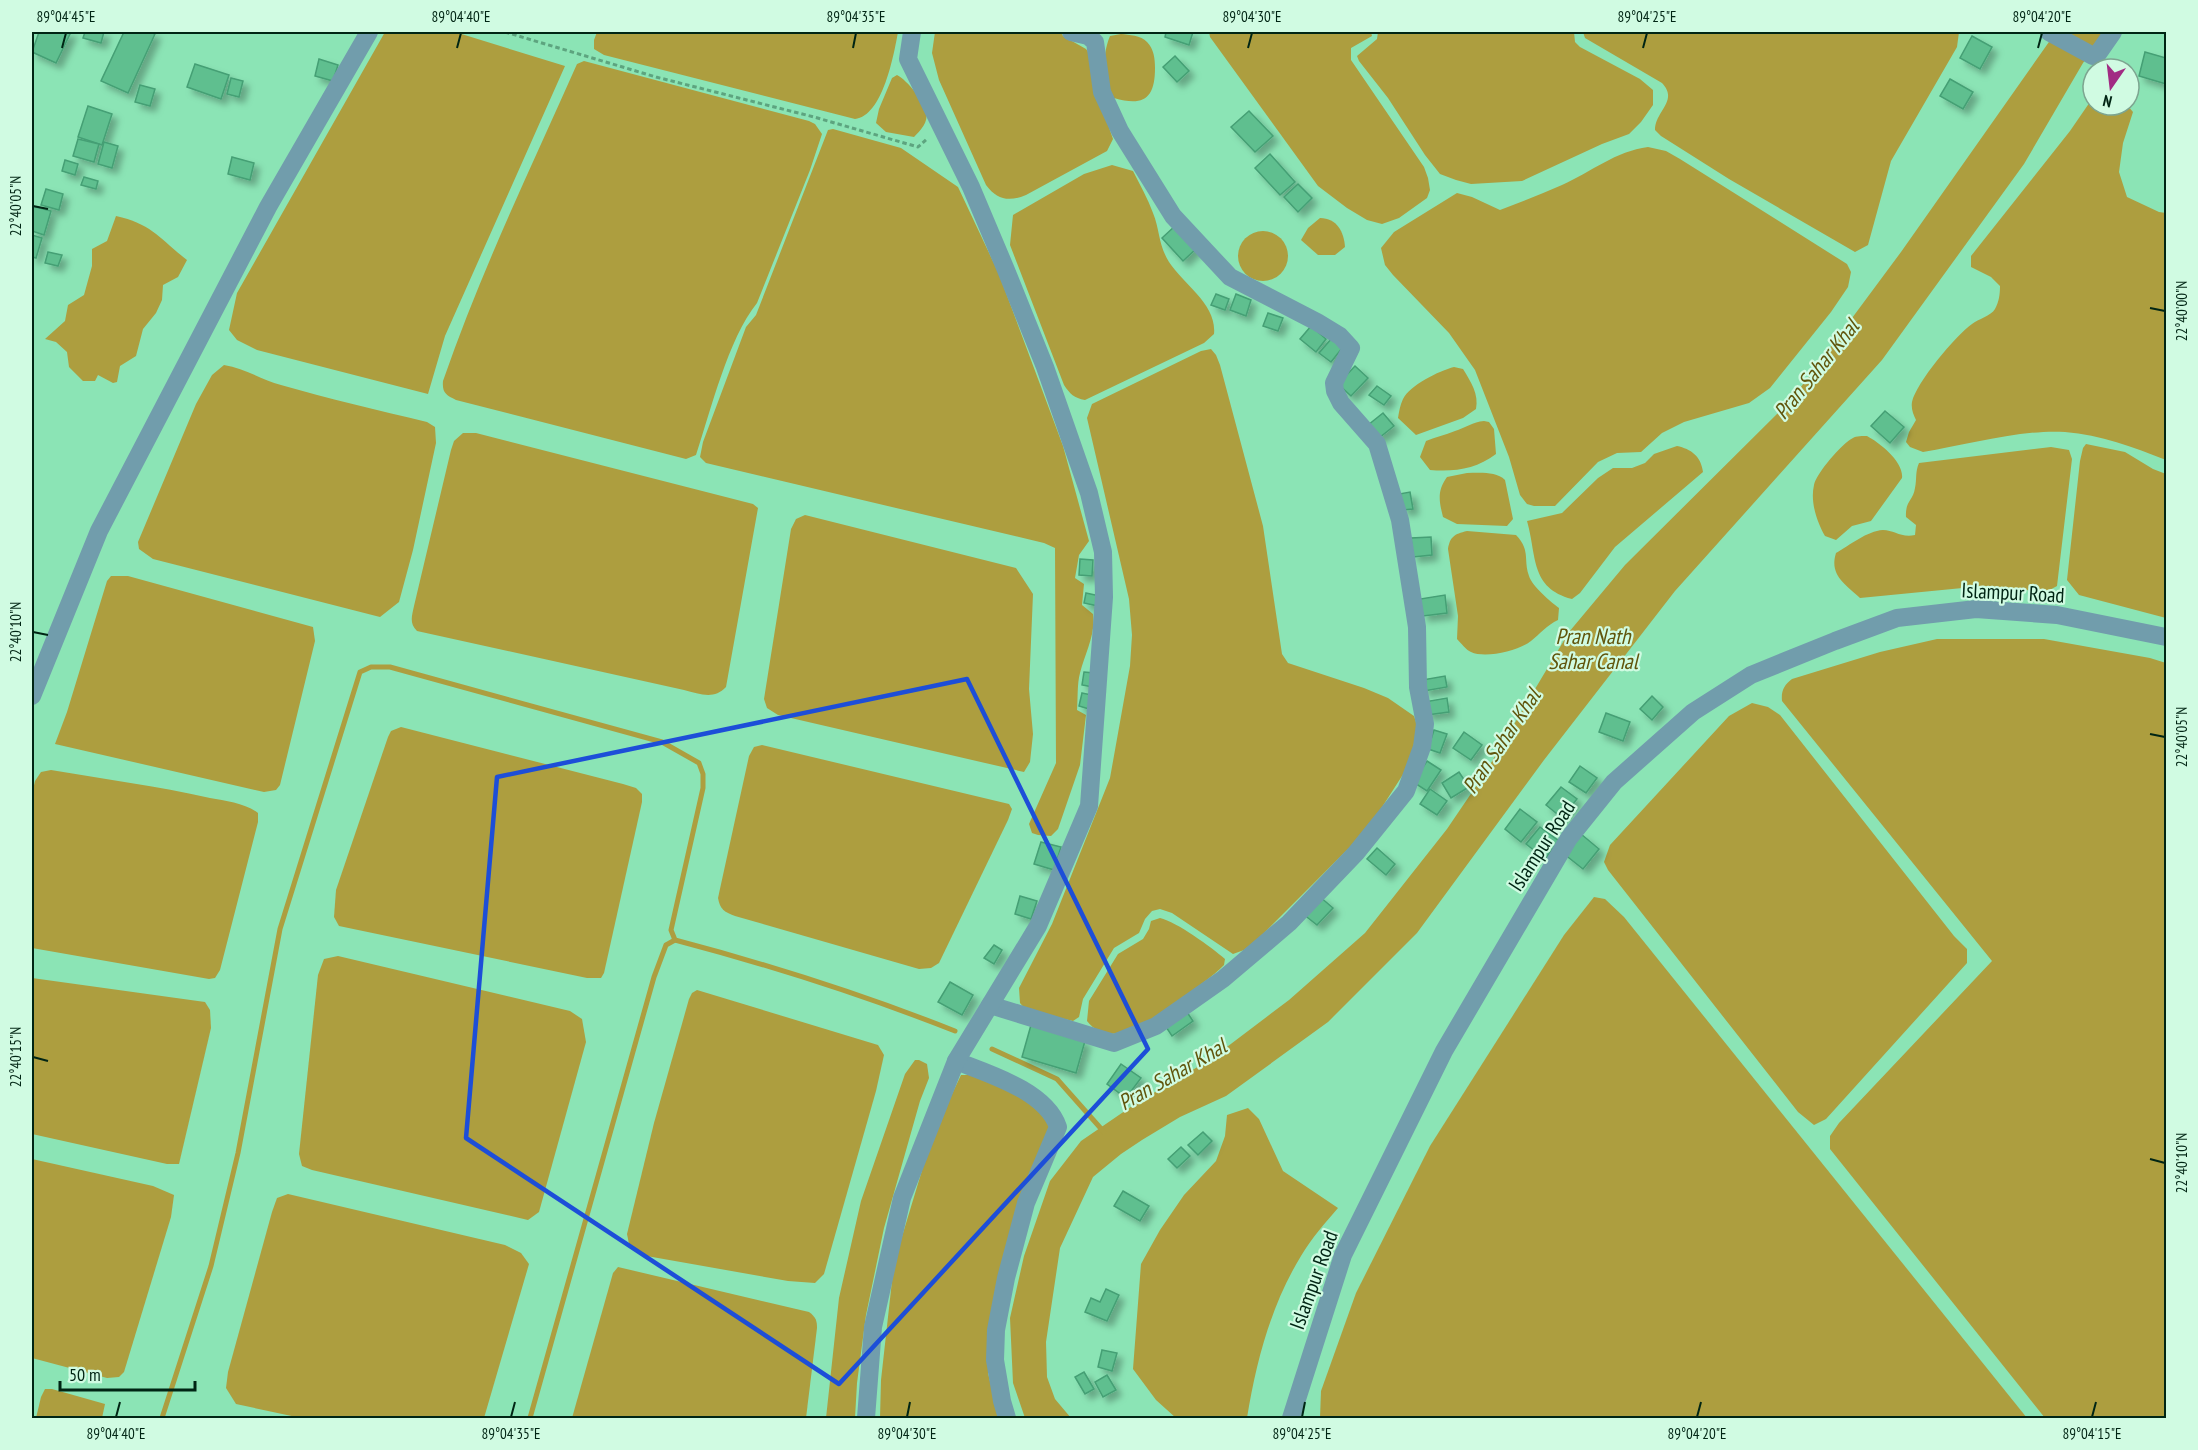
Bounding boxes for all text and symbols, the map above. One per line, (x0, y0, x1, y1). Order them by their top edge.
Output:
text: 89°04'45"E (36, 7, 96, 26)
text: 89°04'40"E (431, 7, 491, 26)
text: 89°04'35"E (826, 7, 886, 26)
text: 89°04'30"E (1222, 7, 1282, 26)
text: 89°04'25"E (1617, 7, 1677, 26)
text: 89°04'20"E (2012, 7, 2072, 26)
north arrow (2081, 57, 2141, 117)
text: N (2101, 91, 2114, 112)
text: 22°40'05"N (6, 176, 25, 236)
text: 22°40'00"N (2172, 281, 2191, 341)
water label: Pran Sahar Khal (1767, 312, 1866, 425)
street label: Islampur Road (1961, 576, 2065, 609)
text: 22°40'10"N (6, 602, 25, 662)
water label: Pran Nath Sahar Canal (1548, 622, 1640, 675)
water label: Pran Sahar Khal (1456, 682, 1547, 799)
text: 22°40'05"N (2172, 707, 2191, 767)
street label: Islampur Road (1502, 795, 1581, 896)
text: 22°40'15"N (6, 1027, 25, 1087)
water label: Pran Sahar Khal (1113, 1031, 1233, 1116)
text: 22°40'10"N (2172, 1133, 2191, 1193)
street label: Islampur Road (1283, 1227, 1344, 1333)
scale bar (60, 1354, 195, 1392)
text: 50 m (69, 1363, 101, 1386)
text: 89°04'40"E (86, 1424, 146, 1443)
text: 89°04'35"E (481, 1424, 541, 1443)
text: 89°04'30"E (877, 1424, 937, 1443)
text: 89°04'25"E (1272, 1424, 1332, 1443)
text: 89°04'20"E (1667, 1424, 1727, 1443)
text: 89°04'15"E (2062, 1424, 2122, 1443)

